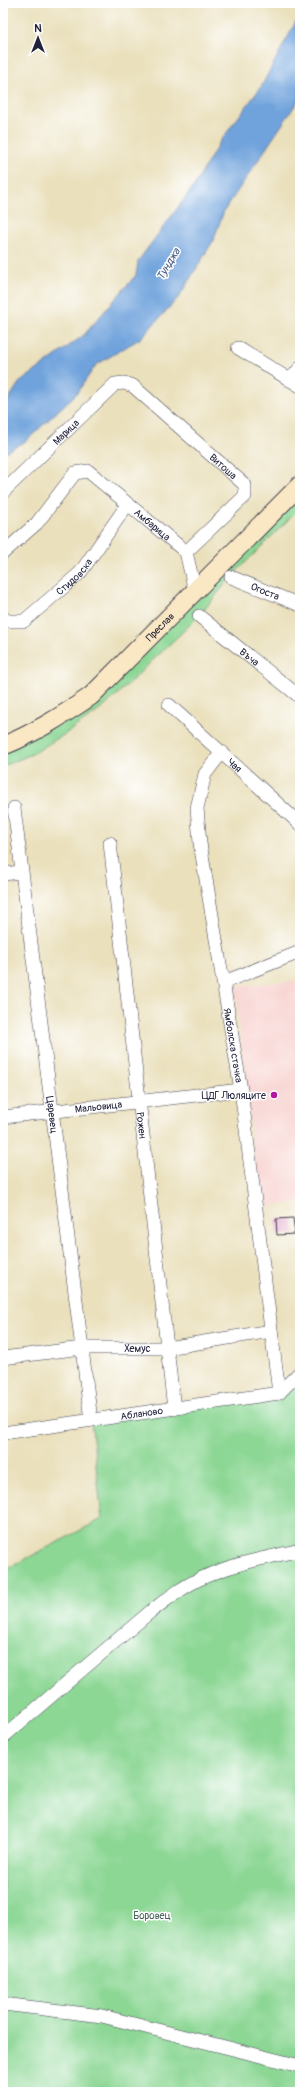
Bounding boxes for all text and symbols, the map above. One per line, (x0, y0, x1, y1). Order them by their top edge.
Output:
north arrow (18, 18, 58, 58)
text: N (34, 22, 42, 35)
water label: Тунджа (154, 245, 183, 283)
street label: Марица (51, 417, 82, 448)
street label: Витоша (207, 452, 239, 482)
street label: Амбарица (131, 507, 173, 544)
street label: Стидовска (54, 556, 95, 598)
street label: Огоста (249, 581, 281, 603)
street label: Преслав (144, 610, 177, 644)
street label: Въча (237, 646, 262, 669)
street label: Чая (224, 756, 244, 775)
street label: Ямболска стачка (221, 1007, 245, 1084)
place label: ЦДГ Люляците (202, 1090, 266, 1102)
marker: ЦДГ Люляците (269, 1090, 279, 1100)
street label: Царевец (43, 1095, 60, 1134)
street label: Мальовица (74, 1098, 123, 1116)
street label: Рожен (133, 1111, 148, 1139)
street label: Хемус (124, 1343, 151, 1355)
street label: Абланово (120, 1405, 164, 1423)
park label: Боровец (133, 1910, 171, 1922)

